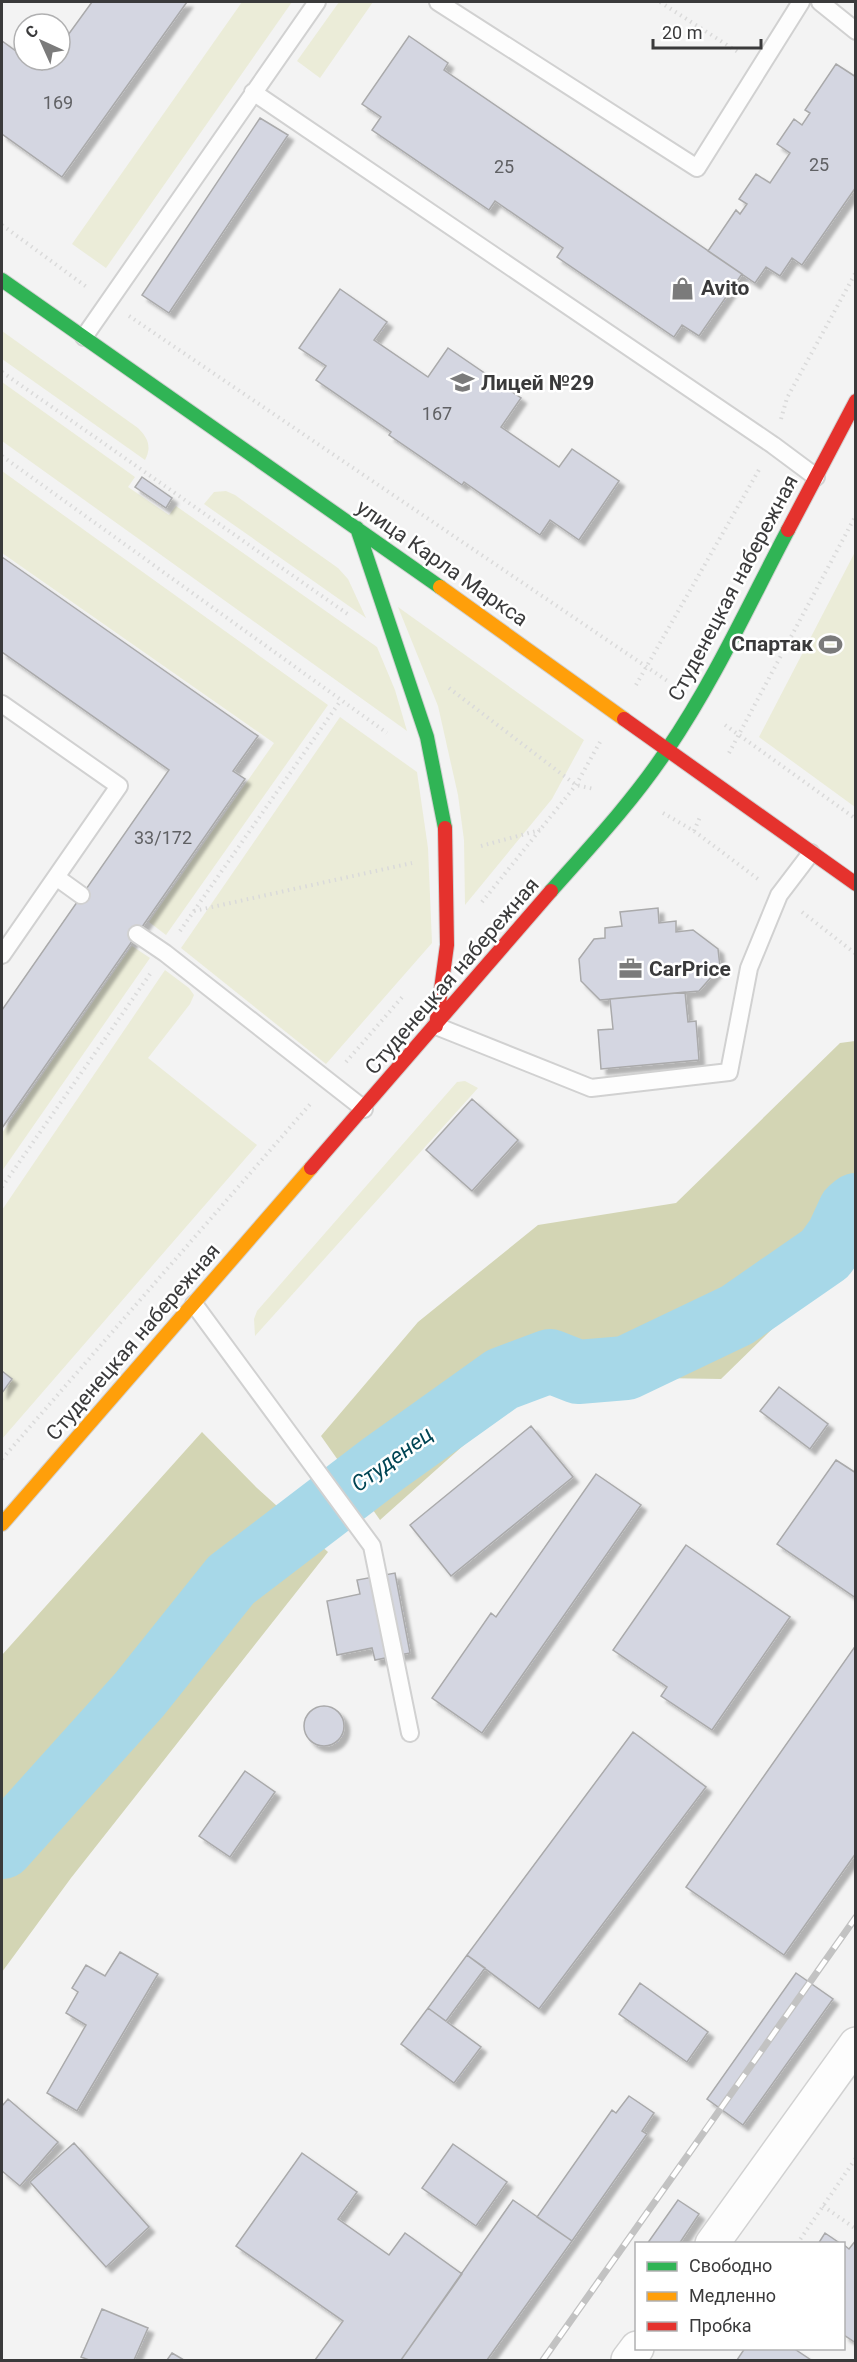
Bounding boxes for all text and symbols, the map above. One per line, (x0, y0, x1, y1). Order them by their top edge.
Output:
north arrow (12, 12, 72, 72)
scale bar (653, 12, 761, 50)
text: С (21, 21, 42, 42)
text: 20 m (662, 22, 702, 43)
house number: 169 (43, 92, 73, 113)
house number: 25 (809, 154, 829, 175)
house number: 25 (494, 156, 514, 177)
shop icon: Avito (670, 275, 696, 301)
place label: Avito (701, 276, 750, 300)
school or university icon: Лицей №29 (450, 370, 476, 396)
place label: Лицей №29 (481, 371, 594, 395)
house number: 167 (422, 403, 452, 424)
street label: Студенецкая набережная (663, 471, 803, 705)
street label: улица Карла Маркса (352, 495, 532, 631)
sports icon: Спартак (818, 631, 844, 657)
place label: Спартак (731, 632, 813, 656)
house number: 33/172 (134, 827, 192, 848)
street label: Студенецкая набережная (360, 873, 544, 1079)
office icon: CarPrice (618, 956, 644, 982)
place label: CarPrice (649, 957, 731, 981)
street label: Студенецкая набережная (41, 1239, 225, 1445)
water label: Студенец (347, 1421, 437, 1497)
legend (635, 2242, 845, 2350)
text: Свободно (689, 2255, 772, 2276)
text: Медленно (689, 2285, 776, 2306)
text: Пробка (689, 2315, 752, 2336)

